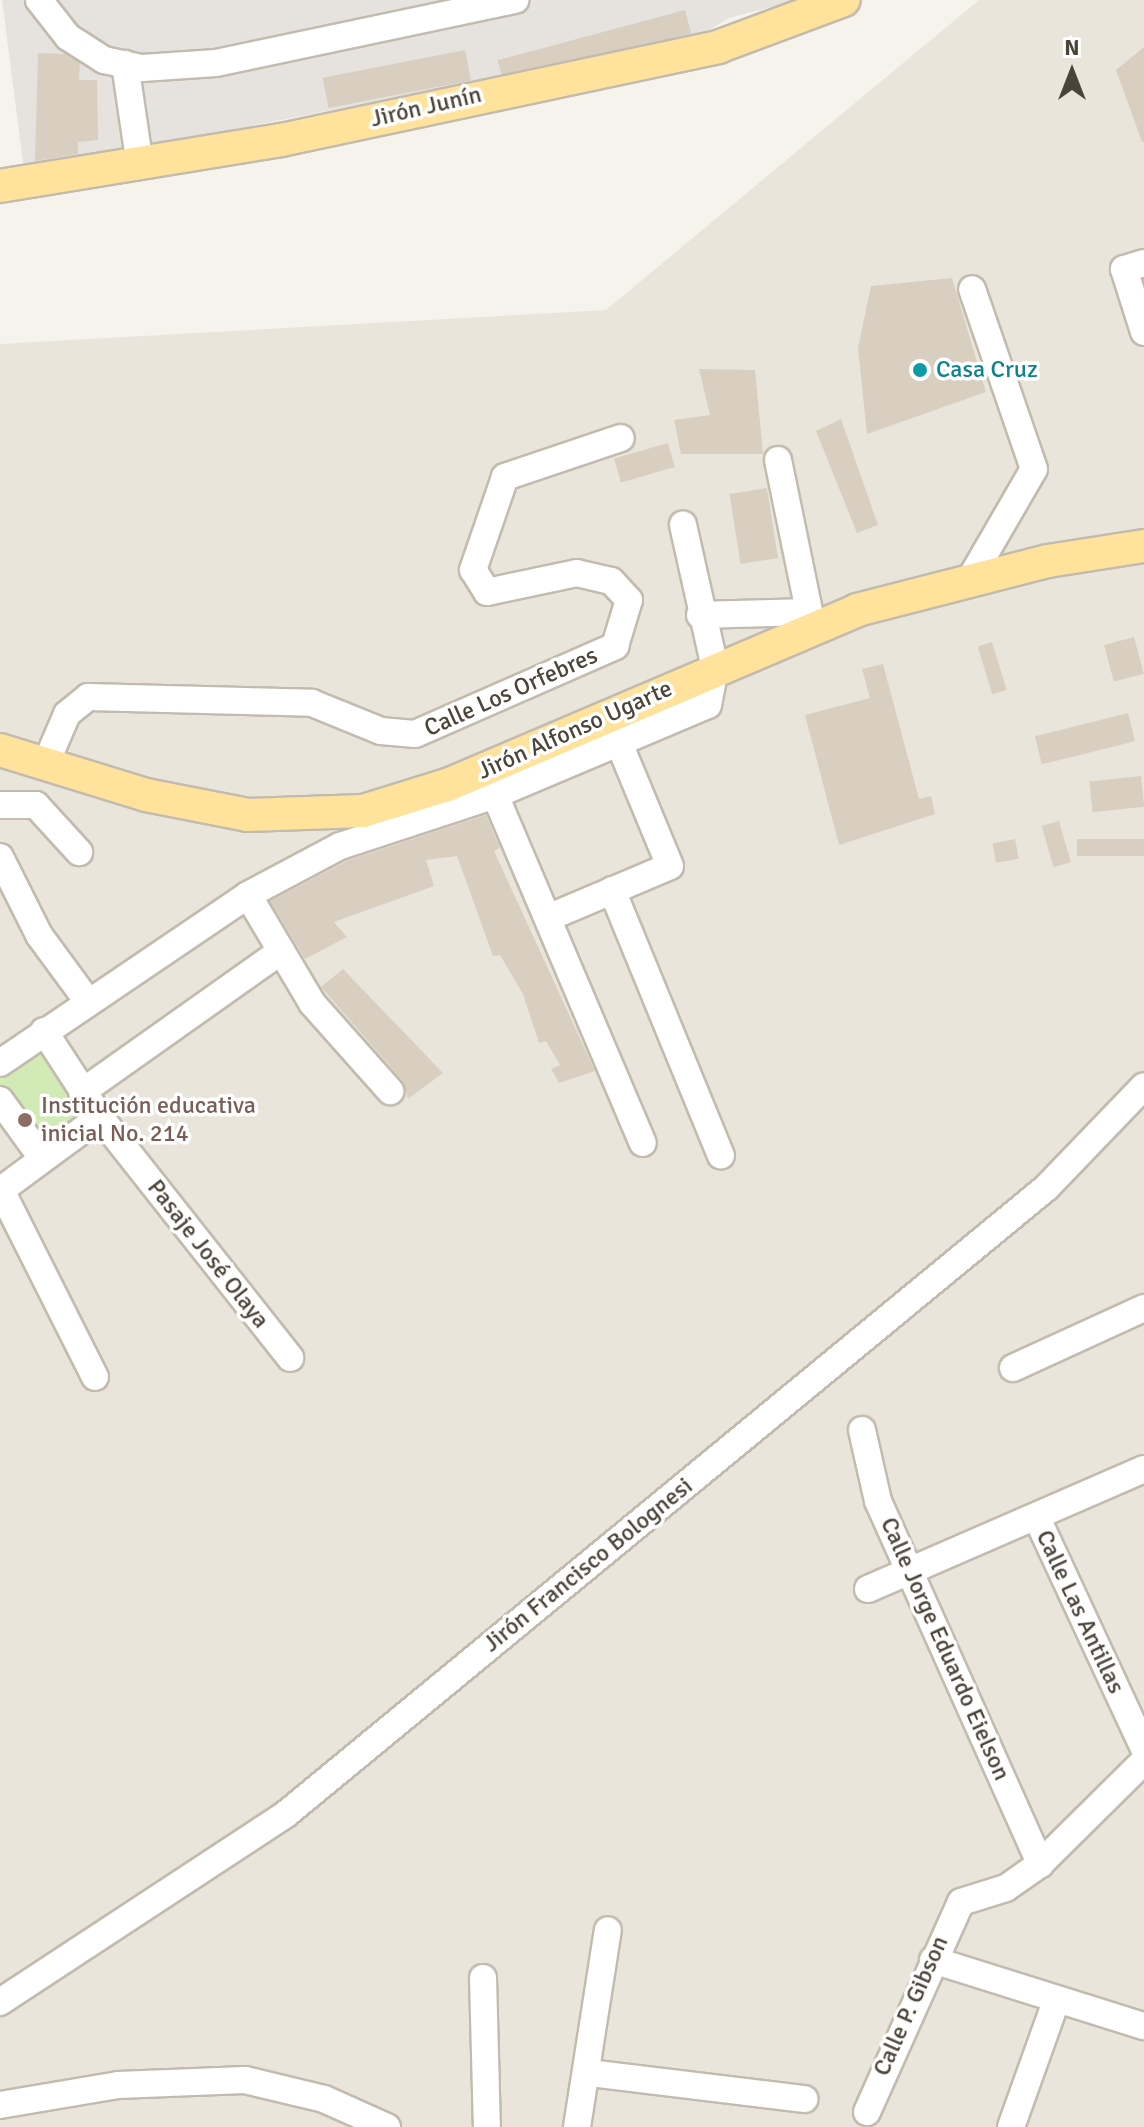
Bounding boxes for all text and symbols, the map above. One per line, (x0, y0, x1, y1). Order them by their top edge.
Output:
north arrow (1032, 32, 1112, 112)
text: N (1064, 34, 1080, 61)
street label: Jirón Junín (368, 80, 484, 134)
place label: Casa Cruz (936, 356, 1038, 384)
marker: Casa Cruz (911, 361, 929, 379)
street label: Calle Los Orfebres (420, 641, 602, 743)
street label: Jirón Alfonso Ugarte (473, 674, 677, 786)
place label: Institución educativa inicial No. 214 (41, 1092, 256, 1148)
marker: Institución educativa inicial No. 214 (16, 1111, 34, 1129)
street label: Pasaje José Olaya (141, 1174, 275, 1334)
street label: Jirón Francisco Bolognesi (478, 1472, 698, 1658)
street label: Calle Jorge Eduardo Eielson (874, 1513, 1016, 1785)
street label: Calle Las Antillas (1030, 1526, 1130, 1698)
street label: Calle P. Gibson (867, 1932, 955, 2080)

